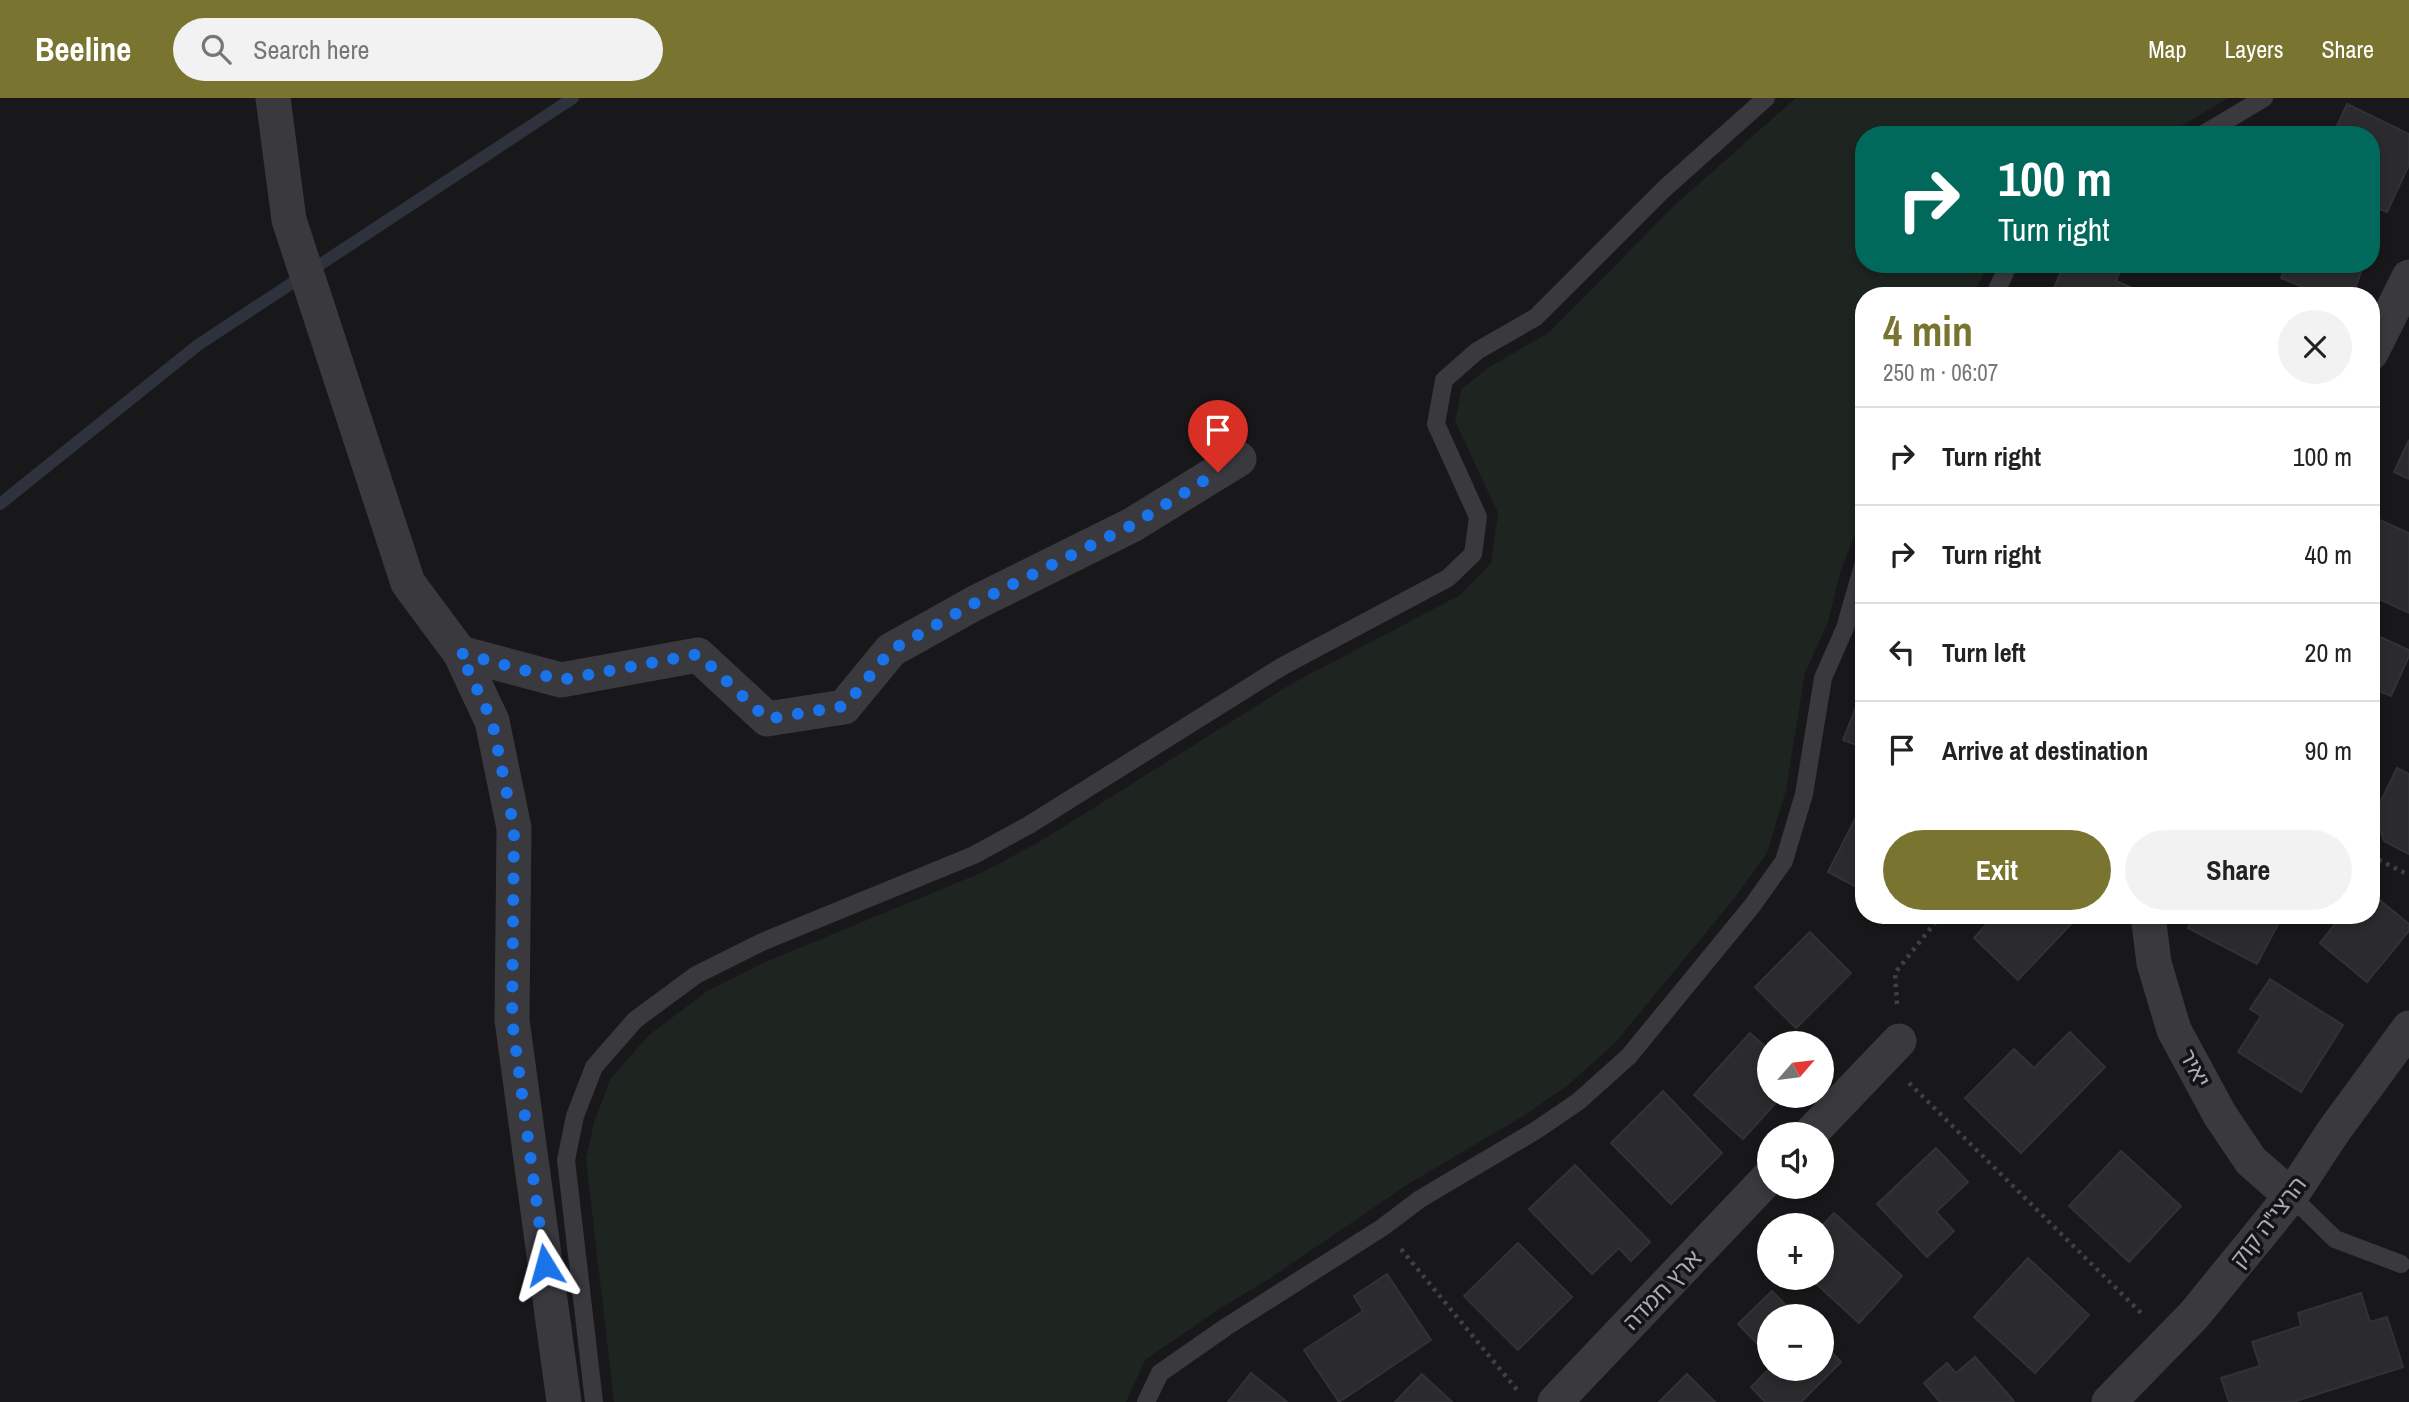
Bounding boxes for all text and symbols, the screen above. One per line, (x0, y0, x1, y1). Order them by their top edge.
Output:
search box (173, 18, 663, 81)
text: Beeline (35, 27, 131, 71)
icon: search (197, 30, 235, 68)
text: Search here (253, 32, 369, 67)
text: Map (2148, 33, 2186, 65)
text: Layers (2224, 33, 2283, 65)
text: Share (2321, 33, 2374, 65)
text: 100 m (1998, 145, 2112, 211)
icon: right (1883, 154, 1974, 245)
text: Turn right (1998, 208, 2110, 251)
text: 4 min (1883, 303, 1973, 359)
button: close (2278, 310, 2352, 384)
text: 250 m · 06:07 (1883, 357, 1998, 388)
pin (1188, 400, 1248, 472)
icon: arrive (1199, 411, 1237, 449)
icon: right (1883, 437, 1921, 475)
text: Turn right (1942, 439, 2041, 474)
text: 100 m (2293, 439, 2352, 474)
icon: right (1883, 535, 1921, 573)
text: Turn right (1942, 537, 2041, 572)
text: 40 m (2305, 537, 2352, 572)
icon: left (1883, 633, 1921, 671)
text: Turn left (1942, 635, 2026, 670)
text: 20 m (2305, 635, 2352, 670)
icon: arrive (1883, 731, 1921, 769)
text: Arrive at destination (1942, 733, 2148, 768)
text: 90 m (2305, 733, 2352, 768)
button: Exit (1883, 830, 2111, 910)
button: Share (2125, 830, 2352, 910)
north arrow (1757, 1031, 1834, 1108)
map controls (1757, 1031, 1834, 1381)
street label: יאיר (2173, 1043, 2218, 1092)
button: sound (1757, 1122, 1834, 1199)
street label: הרצי"ה קוק (2222, 1170, 2313, 1274)
button: + (1757, 1213, 1834, 1290)
position arrow (508, 1228, 582, 1302)
street label: ארץ חמדה (1615, 1243, 1708, 1337)
button: − (1757, 1304, 1834, 1381)

